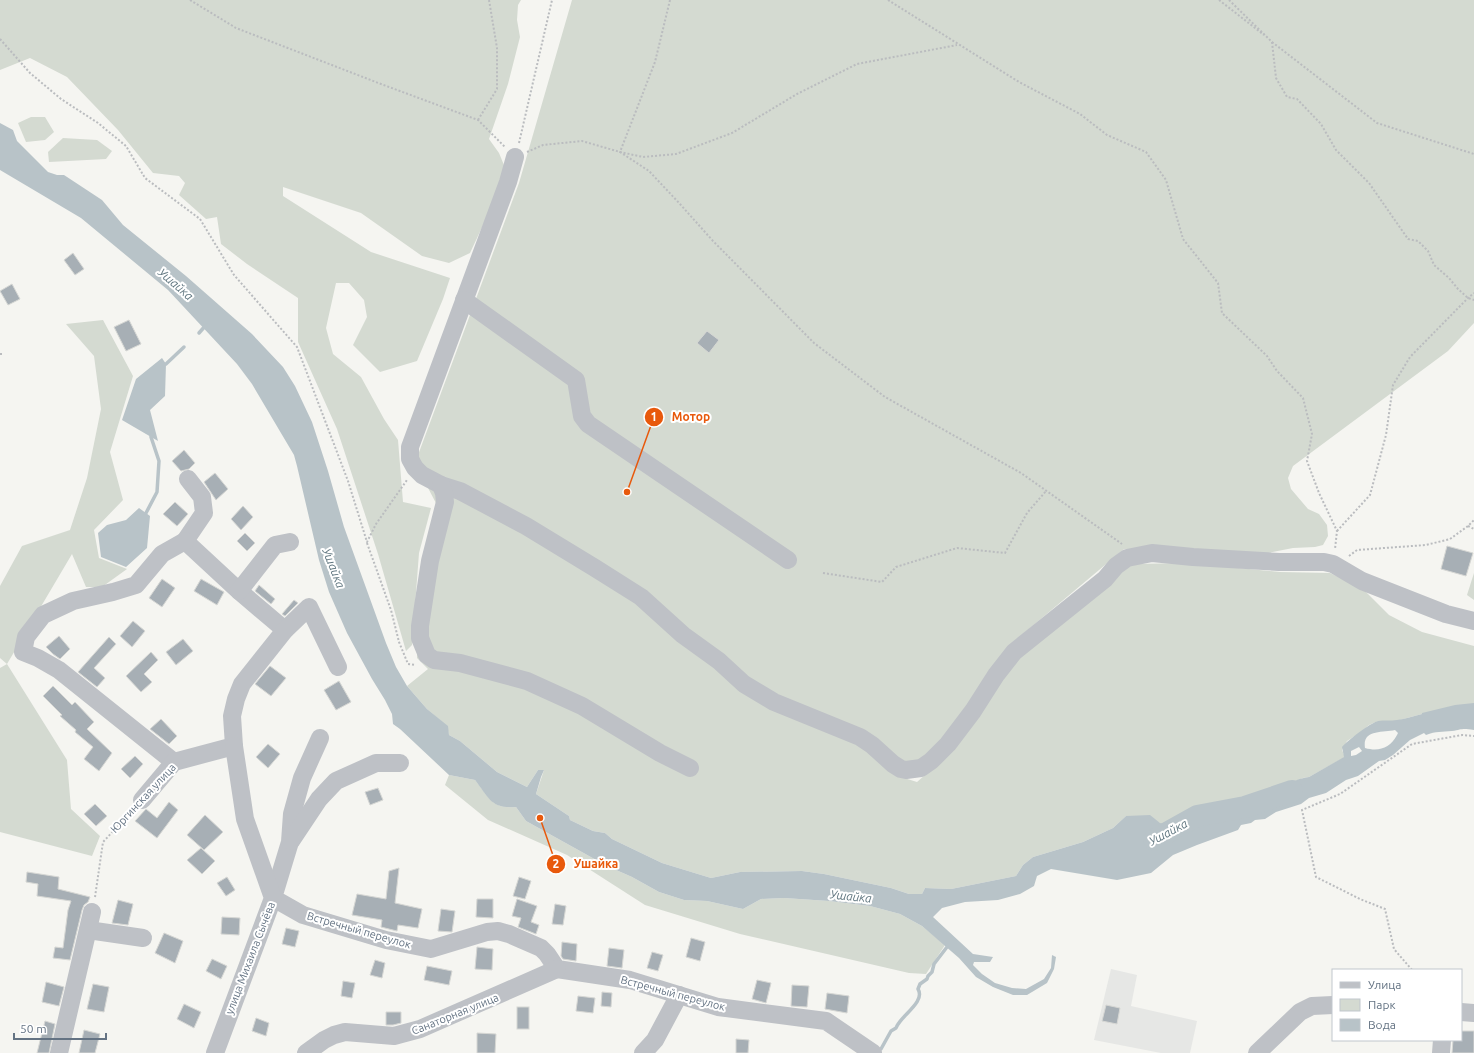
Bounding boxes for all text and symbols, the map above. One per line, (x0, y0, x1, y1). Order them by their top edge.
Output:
water label: Ушайка (155, 265, 196, 303)
callout: Мотор (644, 405, 718, 429)
text: 1 (651, 410, 657, 423)
text: Мотор (672, 410, 710, 423)
water label: Ушайка (320, 545, 348, 590)
street label: Юргинская улица (108, 761, 178, 835)
water label: Ушайка (1146, 816, 1190, 848)
callout: Ушайка (546, 852, 626, 876)
text: 2 (553, 857, 560, 870)
text: Ушайка (574, 857, 618, 870)
water label: Ушайка (829, 887, 873, 905)
street label: улица Михаила Сычёва (223, 900, 277, 1016)
street label: Встречный переулок (306, 909, 413, 951)
legend (1332, 969, 1462, 1041)
street label: Встречный переулок (619, 973, 727, 1013)
text: Улица (1368, 978, 1401, 991)
street label: Санаторная улица (410, 991, 500, 1037)
text: Парк (1368, 998, 1396, 1011)
scale bar (14, 1015, 106, 1041)
text: Вода (1368, 1018, 1396, 1031)
text: 50 m (20, 1022, 47, 1035)

